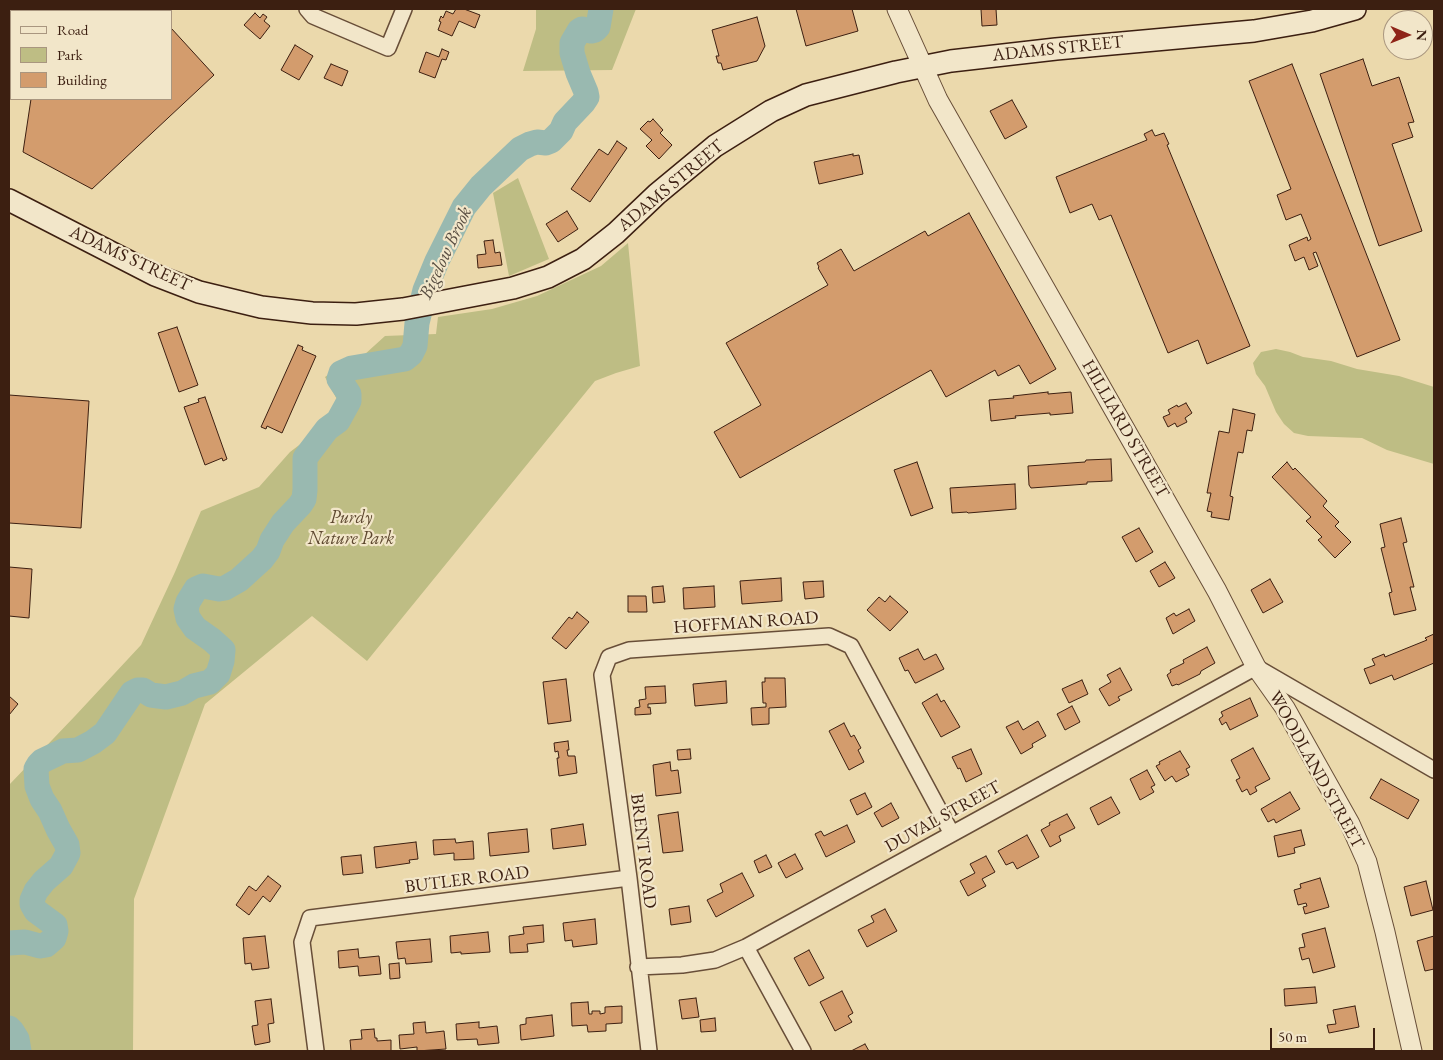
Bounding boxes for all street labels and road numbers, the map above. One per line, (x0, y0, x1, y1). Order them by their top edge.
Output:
street label: ADAMS STREET (991, 31, 1125, 67)
street label: ADAMS STREET (614, 135, 728, 237)
street label: ADAMS STREET (66, 221, 194, 297)
street label: HILLIARD STREET (1077, 356, 1173, 502)
street label: HOFFMAN ROAD (673, 607, 819, 639)
street label: WOODLAND STREET (1264, 687, 1368, 853)
street label: DUVAL STREET (881, 776, 1005, 858)
street label: BRENT ROAD (625, 792, 661, 910)
street label: BUTLER ROAD (404, 862, 530, 898)

